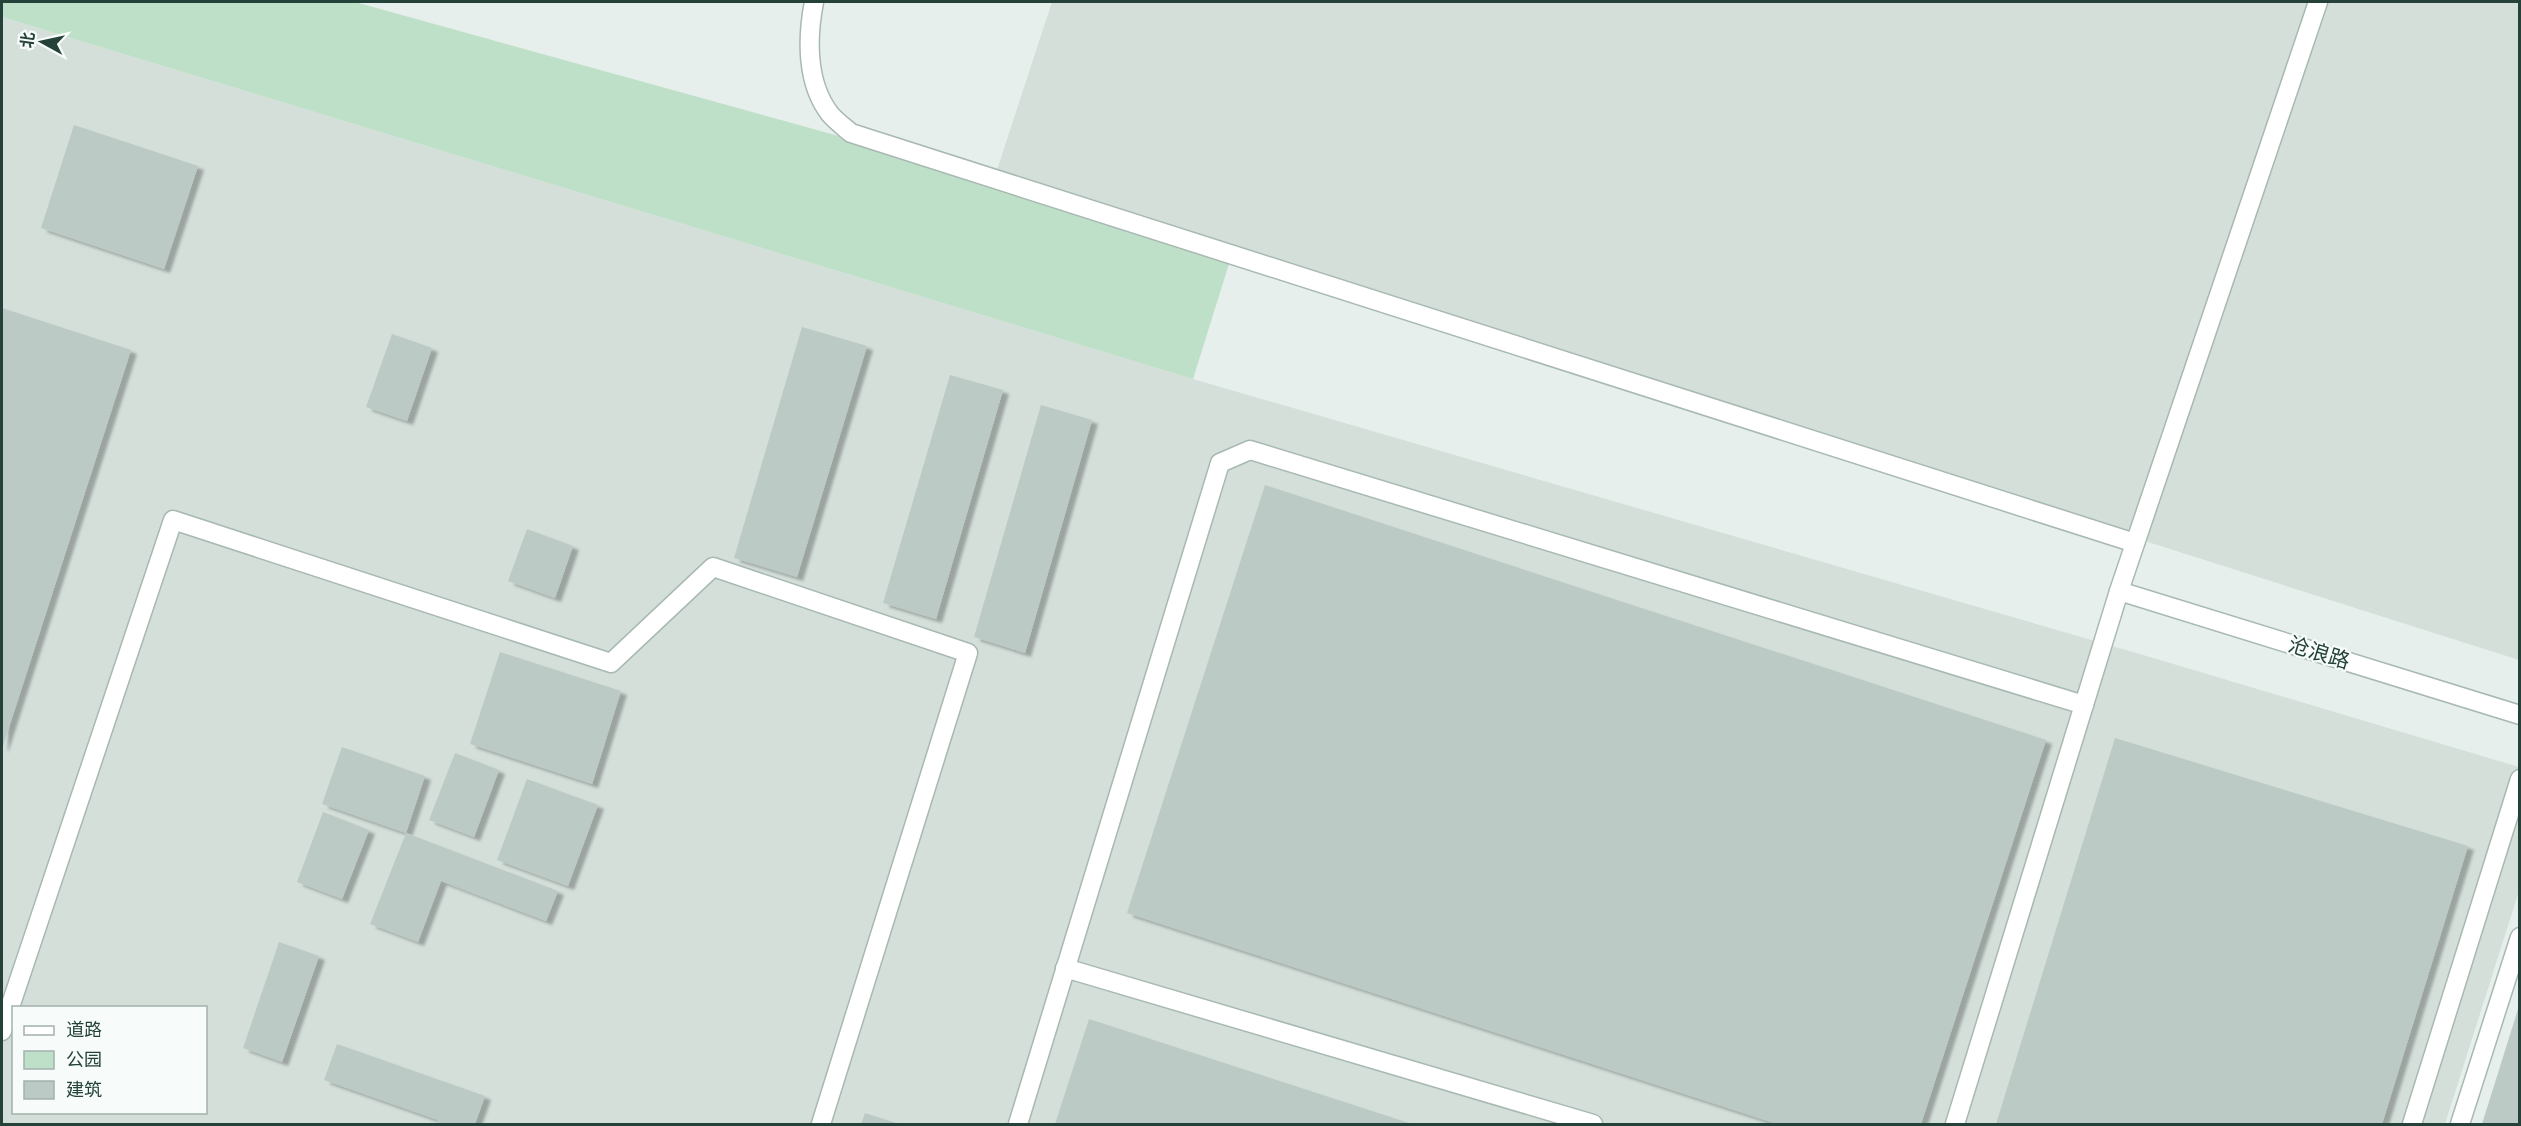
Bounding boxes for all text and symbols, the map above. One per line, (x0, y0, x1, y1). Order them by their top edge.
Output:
north arrow (12, 12, 72, 72)
text: 北 (17, 31, 38, 49)
street label: 沧浪路 (2285, 631, 2353, 674)
legend (12, 1006, 207, 1114)
text: 道路 (66, 1019, 102, 1041)
text: 公园 (66, 1049, 102, 1071)
text: 建筑 (66, 1079, 102, 1101)

